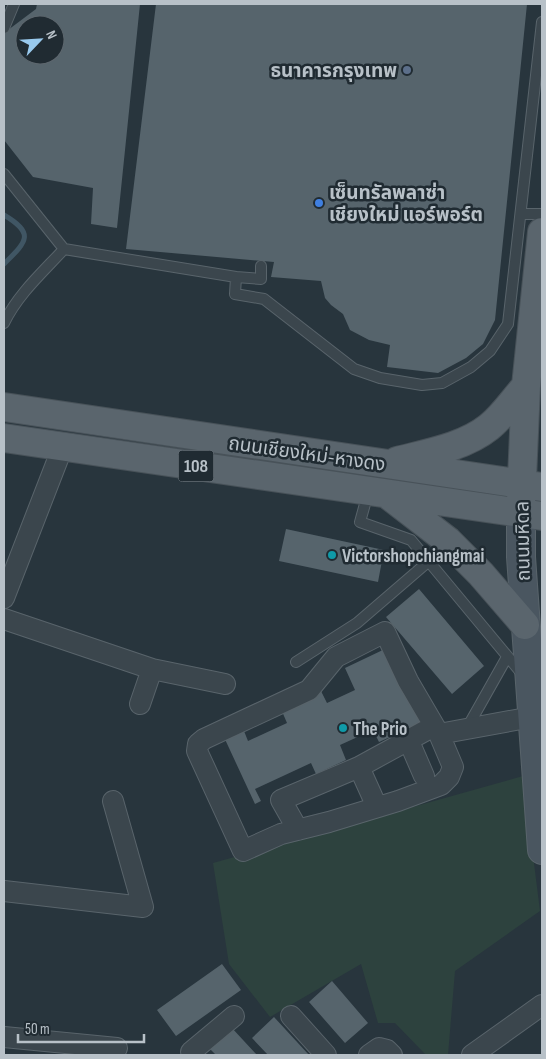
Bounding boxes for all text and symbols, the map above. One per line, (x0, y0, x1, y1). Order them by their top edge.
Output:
north arrow (15, 15, 65, 65)
text: N (42, 28, 61, 42)
place label: ธนาคารกรุงเทพ (270, 60, 397, 83)
marker: ธนาคารกรุงเทพ (401, 64, 413, 76)
place label: เซ็นทรัลพลาซ่า เชียงใหม่ แอร์พอร์ต (329, 181, 483, 227)
marker: เซ็นทรัลพลาซ่า เชียงใหม่ แอร์พอร์ต (313, 197, 325, 209)
street label: ถนนเชียงใหม่-หางดง (227, 431, 387, 477)
road number: 108 (178, 451, 214, 482)
street label: ถนนมหิดล (511, 501, 536, 581)
place label: Victorshopchiangmai (342, 545, 484, 568)
marker: Victorshopchiangmai (326, 549, 338, 561)
place label: The Prio (353, 718, 407, 741)
marker: The Prio (337, 722, 349, 734)
scale bar (18, 1012, 144, 1044)
text: 50 m (25, 1020, 50, 1039)

